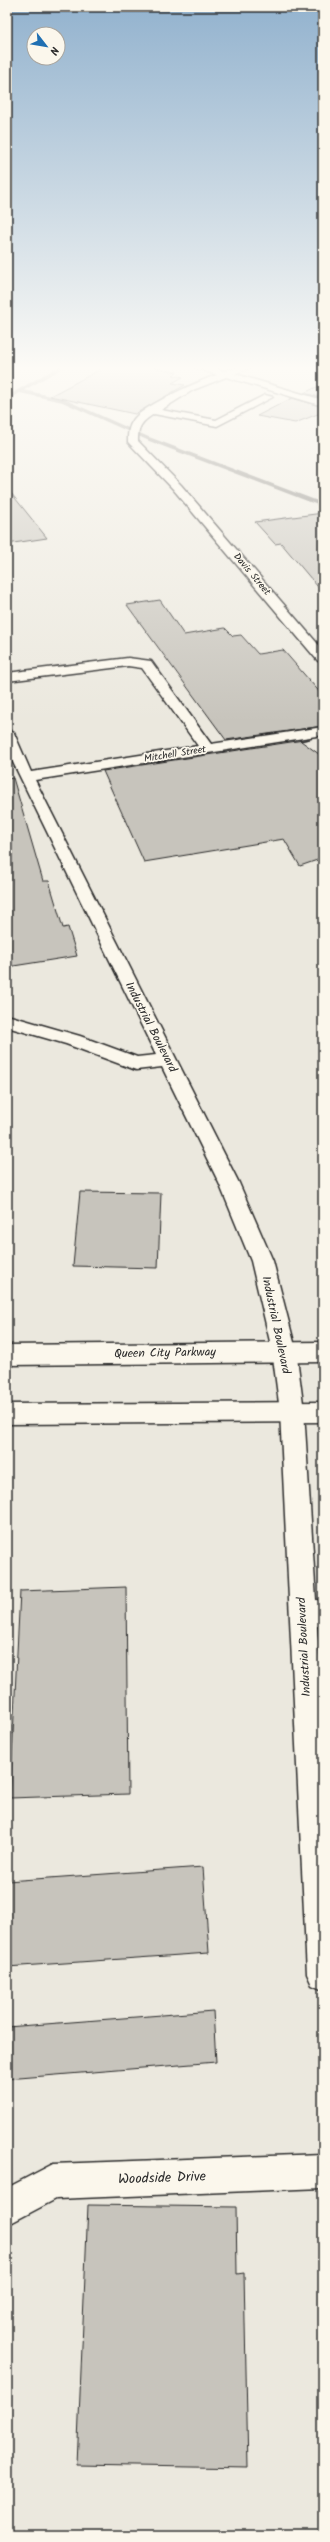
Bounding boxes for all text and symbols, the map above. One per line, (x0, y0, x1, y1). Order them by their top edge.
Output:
north arrow (26, 26, 66, 66)
text: N (44, 43, 63, 58)
street label: Davis Street (229, 549, 275, 599)
street label: Mitchell Street (143, 741, 207, 767)
street label: Industrial Boulevard (120, 978, 183, 1077)
street label: Industrial Boulevard (256, 1274, 296, 1377)
street label: Queen City Parkway (114, 1343, 216, 1363)
street label: Industrial Boulevard (292, 1596, 316, 1697)
street label: Woodside Drive (118, 2165, 207, 2191)

